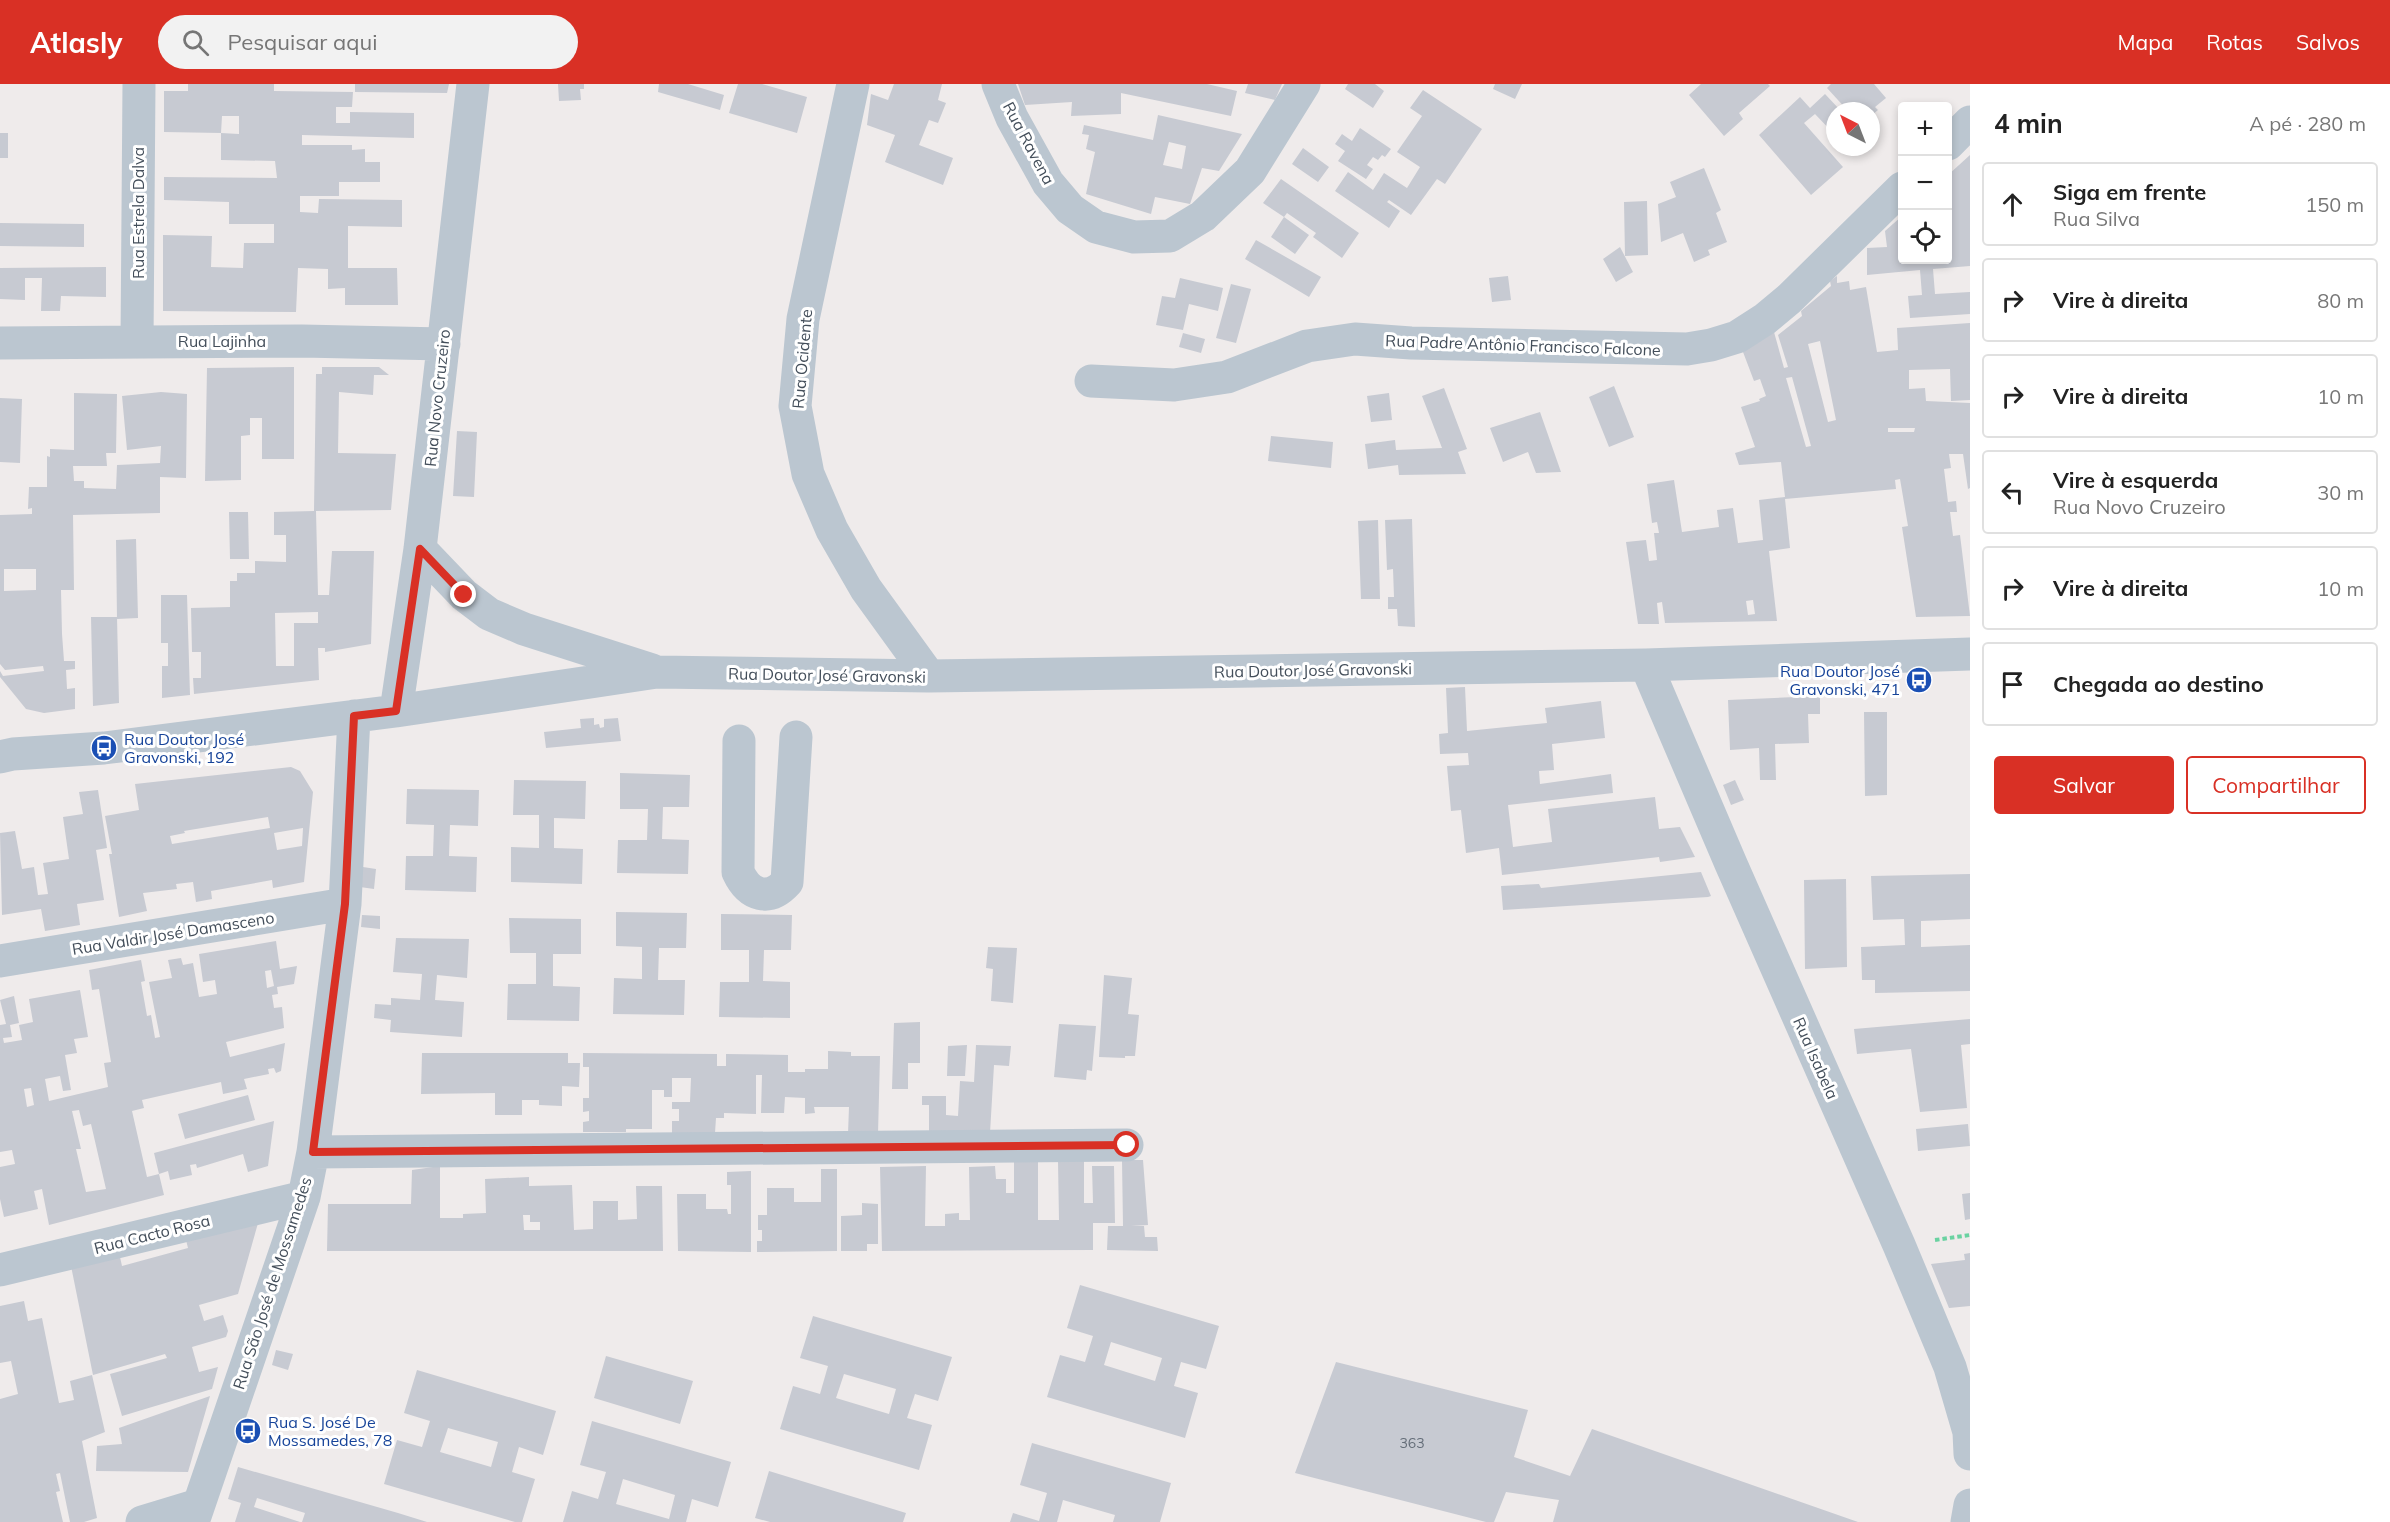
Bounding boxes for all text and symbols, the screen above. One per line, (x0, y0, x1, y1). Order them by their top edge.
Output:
search box (158, 15, 578, 69)
text: Atlasly (30, 25, 122, 60)
icon: search (179, 26, 212, 59)
text: Pesquisar aqui (227, 28, 377, 56)
text: Mapa (2118, 29, 2173, 55)
text: Rotas (2206, 29, 2263, 55)
text: Salvos (2296, 29, 2360, 55)
street label: Rua Ravena (999, 98, 1059, 188)
north arrow (1826, 102, 1880, 156)
map controls (1898, 102, 1952, 264)
button: + (1898, 102, 1952, 156)
text: 4 min (1994, 107, 2063, 140)
text: A pé · 280 m (2249, 111, 2366, 136)
street label: Rua Estrela Dalva (128, 147, 148, 279)
button: − (1898, 156, 1952, 210)
text: Siga em frente (2053, 178, 2206, 206)
icon: ahead (1996, 188, 2029, 221)
text: 150 m (2305, 192, 2364, 217)
text: Rua Silva (2053, 206, 2140, 231)
button: locate (1898, 210, 1952, 264)
icon: right (1996, 284, 2029, 317)
text: Vire à direita (2053, 286, 2188, 314)
text: 80 m (2317, 288, 2364, 313)
street label: Rua Ocidente (788, 308, 816, 410)
street label: Rua Novo Cruzeiro (420, 328, 454, 468)
street label: Rua Padre Antônio Francisco Falcone (1385, 330, 1661, 360)
street label: Rua Lajinha (178, 331, 266, 351)
icon: right (1996, 380, 2029, 413)
text: Vire à direita (2053, 382, 2188, 410)
text: 10 m (2317, 384, 2364, 409)
text: Vire à esquerda (2053, 466, 2218, 494)
icon: left (1996, 476, 2029, 509)
text: 30 m (2317, 480, 2364, 505)
text: Rua Novo Cruzeiro (2053, 494, 2226, 519)
icon: right (1996, 572, 2029, 605)
text: Vire à direita (2053, 574, 2188, 602)
text: 10 m (2317, 576, 2364, 601)
route end (450, 581, 476, 607)
street label: Rua Doutor José Gravonski (1214, 658, 1412, 682)
place label: Rua Doutor José Gravonski, 471 (1780, 661, 1900, 699)
street label: Rua Doutor José Gravonski (728, 663, 926, 687)
bus stop icon: Rua Doutor José Gravonski, 471 (1904, 665, 1934, 695)
icon: arrive (1996, 668, 2029, 701)
text: Chegada ao destino (2053, 670, 2264, 698)
place label: Rua Doutor José Gravonski, 192 (124, 729, 244, 767)
bus stop icon: Rua Doutor José Gravonski, 192 (89, 733, 119, 763)
button: Salvar (1994, 756, 2174, 814)
button: Compartilhar (2186, 756, 2366, 814)
street label: Rua Valdir José Damasceno (70, 907, 276, 959)
street label: Rua Isabela (1789, 1014, 1843, 1102)
route start (1113, 1131, 1139, 1157)
street label: Rua São José de Mossamedes (228, 1174, 316, 1392)
street label: Rua Cacto Rosa (92, 1210, 212, 1258)
place label: Rua S. José De Mossamedes, 78 (268, 1412, 392, 1450)
bus stop icon: Rua S. José De Mossamedes, 78 (233, 1416, 263, 1446)
house number: 363 (1399, 1434, 1425, 1452)

